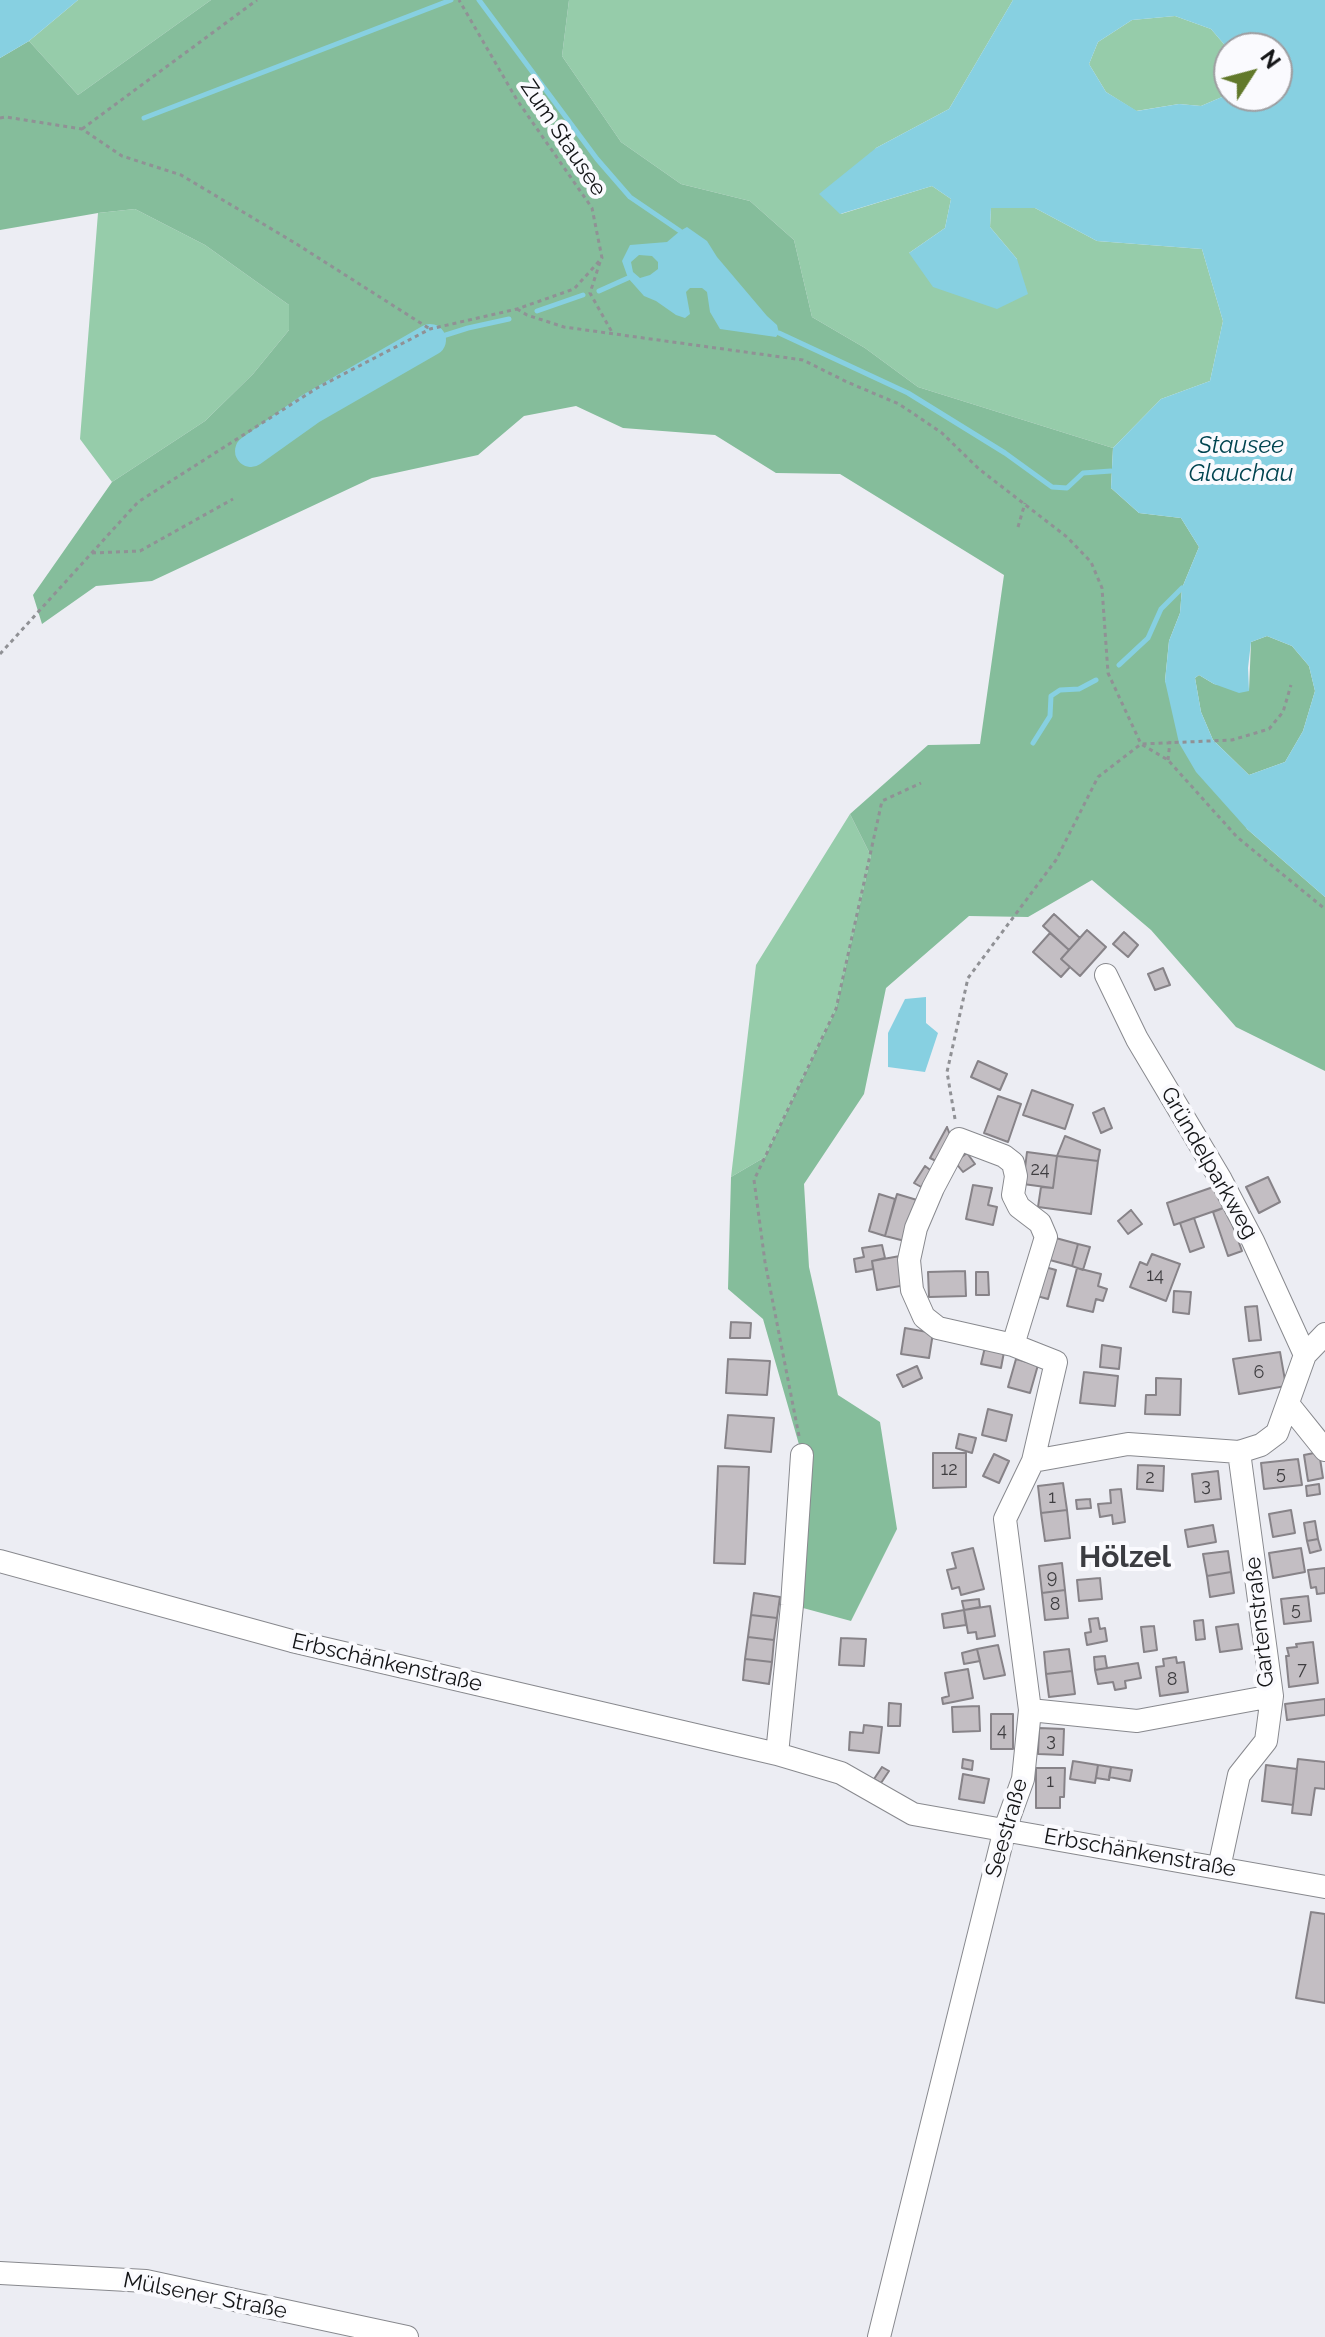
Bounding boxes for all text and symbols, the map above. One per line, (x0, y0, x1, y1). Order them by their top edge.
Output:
north arrow (1213, 32, 1293, 112)
text: N (1255, 45, 1286, 73)
street label: Zum Stausee (514, 75, 612, 201)
water label: Stausee Glauchau (1189, 432, 1293, 488)
street label: Gründelparkweg (1155, 1082, 1263, 1244)
house number: 24 (1030, 1159, 1050, 1181)
house number: 14 (1146, 1265, 1164, 1287)
house number: 6 (1254, 1362, 1264, 1384)
house number: 12 (940, 1459, 958, 1481)
house number: 5 (1276, 1463, 1286, 1485)
house number: 2 (1145, 1467, 1155, 1489)
house number: 3 (1201, 1475, 1211, 1497)
house number: 1 (1048, 1487, 1056, 1509)
district label: Hölzel (1079, 1540, 1171, 1576)
street label: Gartenstraße (1240, 1555, 1280, 1689)
house number: 9 (1047, 1567, 1057, 1589)
house number: 8 (1050, 1594, 1060, 1616)
house number: 5 (1291, 1599, 1301, 1621)
street label: Erbschänkenstraße (289, 1628, 485, 1698)
house number: 7 (1297, 1659, 1307, 1681)
house number: 8 (1167, 1669, 1177, 1691)
house number: 4 (997, 1720, 1007, 1742)
house number: 3 (1046, 1730, 1056, 1752)
house number: 1 (1046, 1771, 1054, 1793)
street label: Seestraße (980, 1775, 1034, 1881)
street label: Erbschänkenstraße (1042, 1823, 1238, 1883)
street label: Mülsener Straße (121, 2267, 289, 2325)

